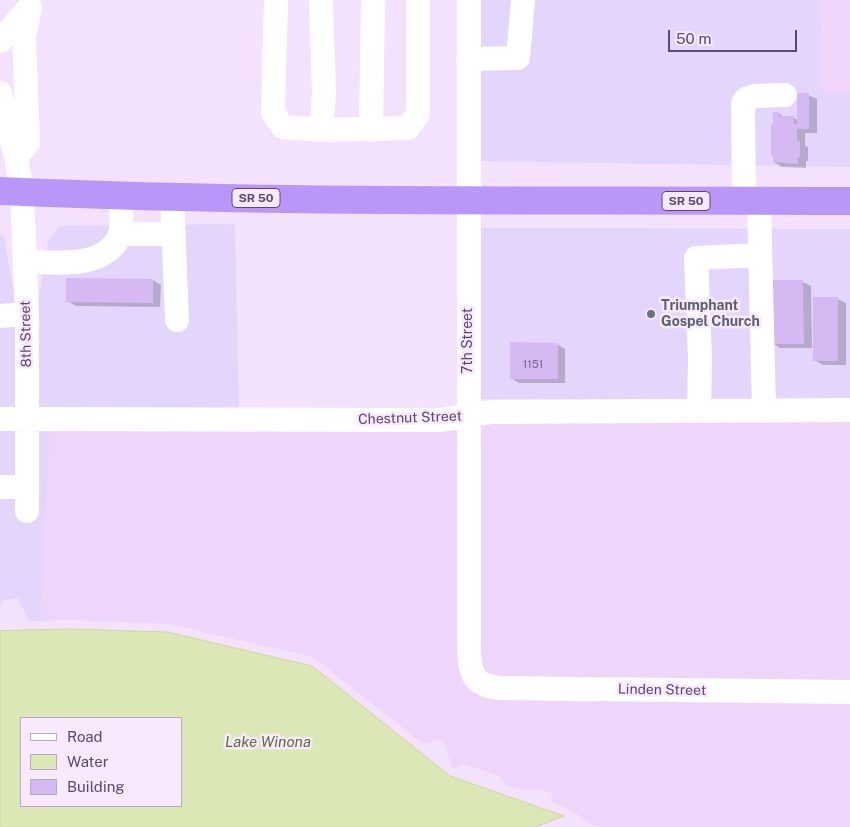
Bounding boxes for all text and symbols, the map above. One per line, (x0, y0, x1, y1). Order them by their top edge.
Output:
scale bar (670, 20, 799, 52)
text: 50 m (676, 30, 711, 47)
road number: SR 50 (232, 188, 280, 208)
road number: SR 50 (662, 192, 710, 210)
place label: Triumphant Gospel Church (661, 298, 760, 331)
street label: 8th Street (17, 300, 35, 368)
street label: 7th Street (460, 308, 476, 374)
marker: Triumphant Gospel Church (645, 308, 657, 320)
house number: 1151 (523, 358, 543, 372)
street label: Chestnut Street (358, 408, 462, 428)
street label: Linden Street (618, 681, 706, 699)
legend (20, 717, 182, 807)
text: Road (67, 728, 103, 745)
water label: Lake Winona (225, 733, 311, 751)
text: Water (67, 753, 109, 770)
text: Building (67, 778, 125, 795)

